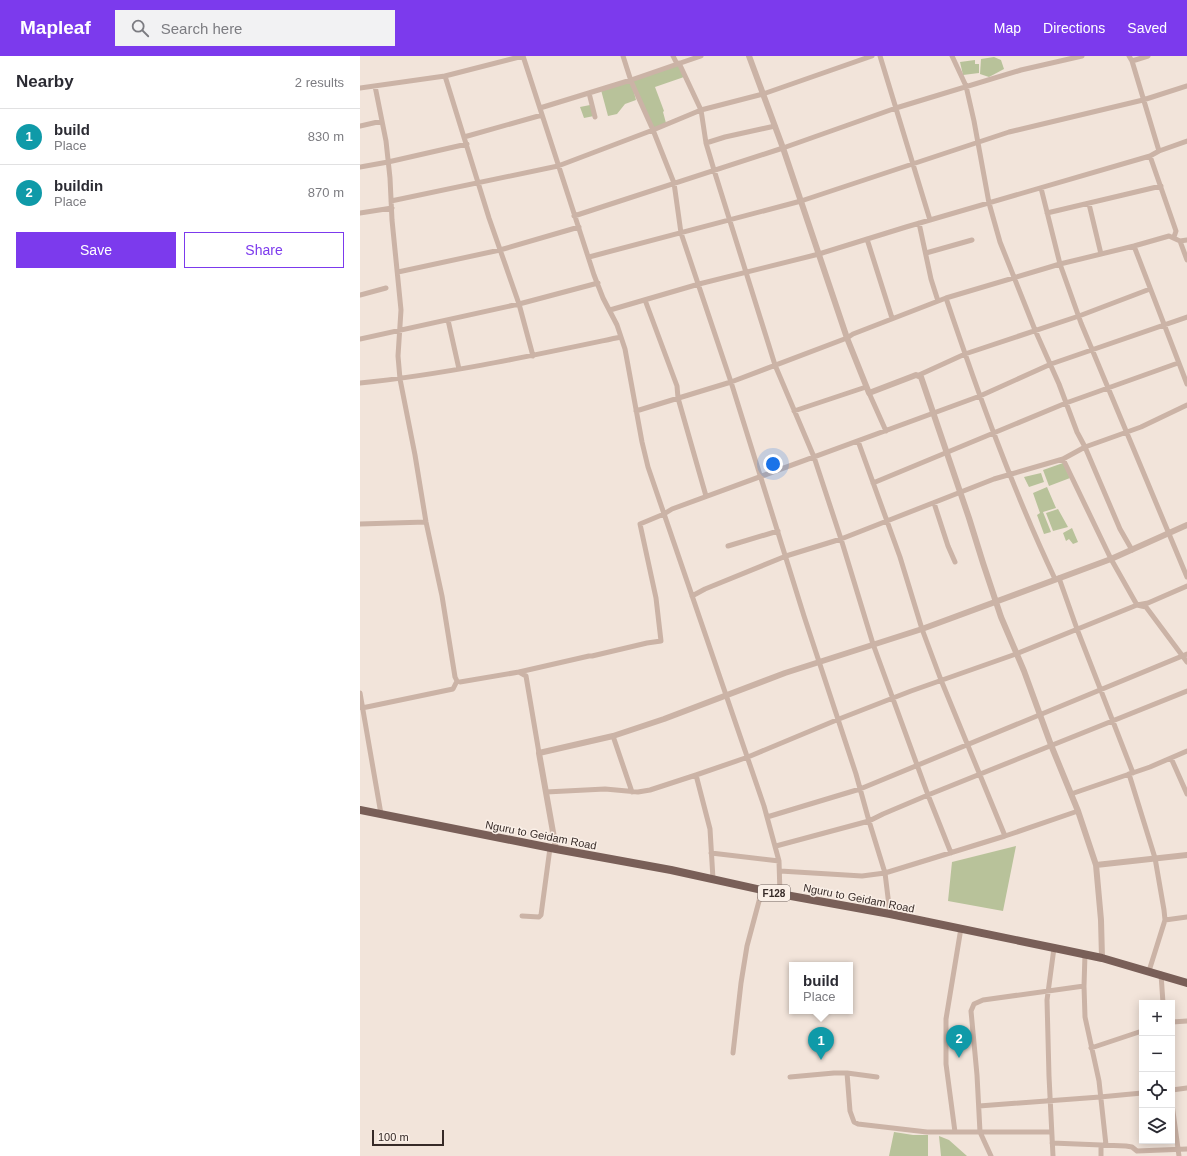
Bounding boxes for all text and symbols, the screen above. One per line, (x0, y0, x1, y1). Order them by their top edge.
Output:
search box (115, 10, 395, 46)
text: Mapleaf (20, 17, 91, 38)
icon: search (129, 17, 151, 39)
text: Search here (161, 20, 242, 37)
text: Map (994, 20, 1021, 36)
text: Directions (1043, 20, 1105, 36)
text: Saved (1127, 20, 1167, 36)
text: Nearby (16, 72, 74, 91)
text: 2 results (295, 75, 344, 90)
text: build (54, 121, 90, 138)
text: 1 (25, 129, 33, 144)
text: 830 m (308, 129, 344, 144)
text: Place (54, 138, 87, 153)
text: buildin (54, 177, 103, 194)
text: 2 (25, 185, 33, 200)
text: 870 m (308, 185, 344, 200)
text: Place (54, 194, 87, 209)
button: Save (16, 232, 176, 268)
button: Share (184, 232, 344, 268)
your location (763, 454, 783, 474)
street label: Nguru to Geidam Road (484, 818, 598, 852)
street label: Nguru to Geidam Road (802, 881, 916, 915)
road number: F128 (758, 885, 790, 901)
popup (789, 962, 853, 1014)
text: build (803, 972, 839, 989)
text: Place (803, 989, 836, 1004)
map controls (1139, 1000, 1175, 1144)
button: + (1139, 1000, 1175, 1036)
pin: 2 (946, 1025, 972, 1058)
pin: 1 (808, 1027, 834, 1060)
button: − (1139, 1036, 1175, 1072)
button: locate (1139, 1072, 1175, 1108)
button: layers (1139, 1108, 1175, 1144)
scale bar (372, 1128, 444, 1147)
text: 100 m (378, 1131, 409, 1143)

